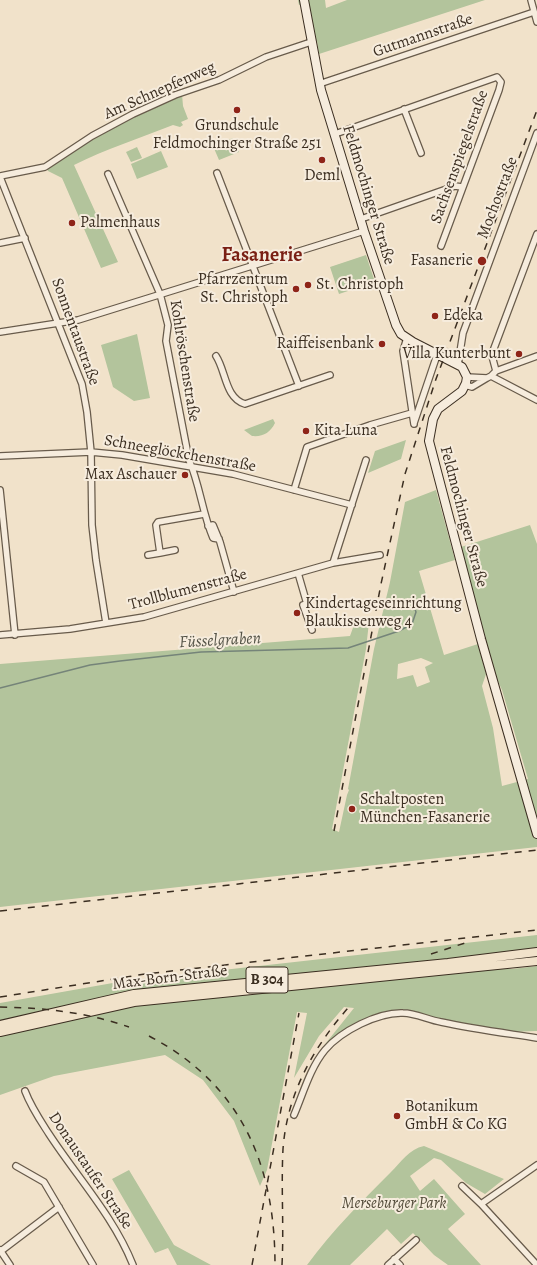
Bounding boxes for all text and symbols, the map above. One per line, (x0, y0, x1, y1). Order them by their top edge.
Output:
street label: Gutmannstraße (371, 10, 475, 62)
street label: Am Schnepfenweg (101, 58, 219, 124)
street label: Sachsenspiegelstraße (427, 88, 493, 226)
marker: Grundschule Feldmochinger Straße 251 (232, 105, 242, 115)
place label: Grundschule Feldmochinger Straße 251 (153, 116, 321, 154)
street label: Feldmochinger Straße (338, 123, 398, 267)
street label: Mochostraße (474, 154, 522, 242)
marker: Deml (317, 155, 327, 165)
place label: Deml (304, 166, 340, 186)
place label: Palmenhaus (80, 213, 160, 233)
marker: Palmenhaus (67, 218, 77, 228)
district label: Fasanerie (221, 244, 303, 268)
place label: Fasanerie (410, 251, 473, 271)
marker: Fasanerie (476, 255, 488, 267)
place label: Pfarrzentrum St. Christoph (198, 270, 288, 308)
place label: St. Christoph (316, 275, 404, 295)
street label: Sonnentaustraße (47, 276, 103, 388)
marker: St. Christoph (303, 280, 313, 290)
marker: Pfarrzentrum St. Christoph (291, 284, 301, 294)
street label: Kohlröschenstraße (165, 299, 203, 423)
place label: Edeka (443, 306, 483, 326)
marker: Edeka (430, 311, 440, 321)
place label: Raiffeisenbank (276, 334, 374, 354)
marker: Raiffeisenbank (377, 339, 387, 349)
place label: Villa Kunterbunt (402, 344, 511, 364)
marker: Villa Kunterbunt (514, 349, 524, 359)
place label: Kita Luna (314, 421, 377, 441)
marker: Kita Luna (301, 426, 311, 436)
street label: Schneeglöckchenstraße (103, 431, 257, 477)
street label: Feldmochinger Straße (435, 444, 491, 590)
place label: Max Aschauer (85, 465, 177, 485)
marker: Max Aschauer (180, 470, 190, 480)
street label: Trollblumenstraße (127, 565, 249, 615)
place label: Kindertageseinrichtung Blaukissenweg 4 (305, 594, 462, 632)
marker: Kindertageseinrichtung Blaukissenweg 4 (292, 608, 302, 618)
water label: Füsselgraben (179, 629, 261, 653)
place label: Schaltposten München-Fasanerie (360, 790, 490, 828)
marker: Schaltposten München-Fasanerie (347, 804, 357, 814)
street label: Max-Born-Straße (111, 961, 229, 995)
road number: B 304 (246, 967, 288, 993)
place label: Botanikum GmbH & Co KG (405, 1097, 507, 1135)
street label: Donaustaufer Straße (44, 1109, 136, 1233)
marker: Botanikum GmbH & Co KG (392, 1111, 402, 1121)
park label: Merseburger Park (342, 1194, 446, 1214)

